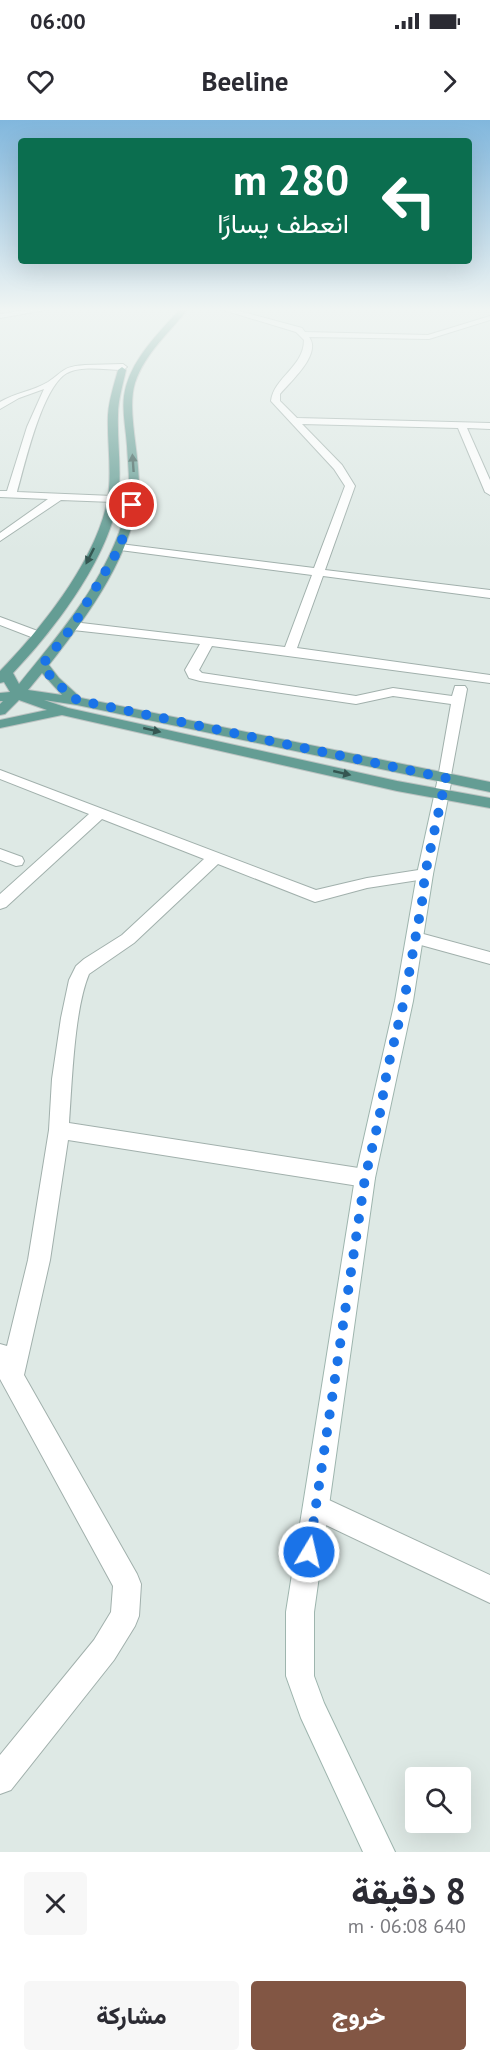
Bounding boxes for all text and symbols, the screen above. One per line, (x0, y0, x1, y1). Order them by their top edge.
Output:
text: 06:00 (30, 7, 86, 35)
text: Beeline (202, 64, 288, 98)
icon: heart (24, 65, 57, 98)
icon: forward (433, 65, 466, 98)
text: 280 m (233, 152, 349, 207)
icon: left (370, 162, 448, 240)
text: انعطف يسارًا (217, 206, 349, 240)
one-way arrow (128, 454, 137, 473)
pin (106, 479, 157, 530)
icon: arrive (115, 488, 148, 521)
one-way arrow (85, 547, 95, 564)
one-way arrow (142, 726, 161, 736)
one-way arrow (333, 769, 352, 778)
position arrow (277, 1520, 341, 1584)
map controls (405, 1767, 471, 1833)
button: search (405, 1767, 471, 1833)
text: 8 دقيقة (351, 1867, 466, 1914)
button: close (24, 1872, 87, 1935)
text: 640 m · 06:08 (348, 1913, 466, 1939)
button: مشاركة (24, 1981, 239, 2050)
button: خروج (251, 1981, 466, 2050)

